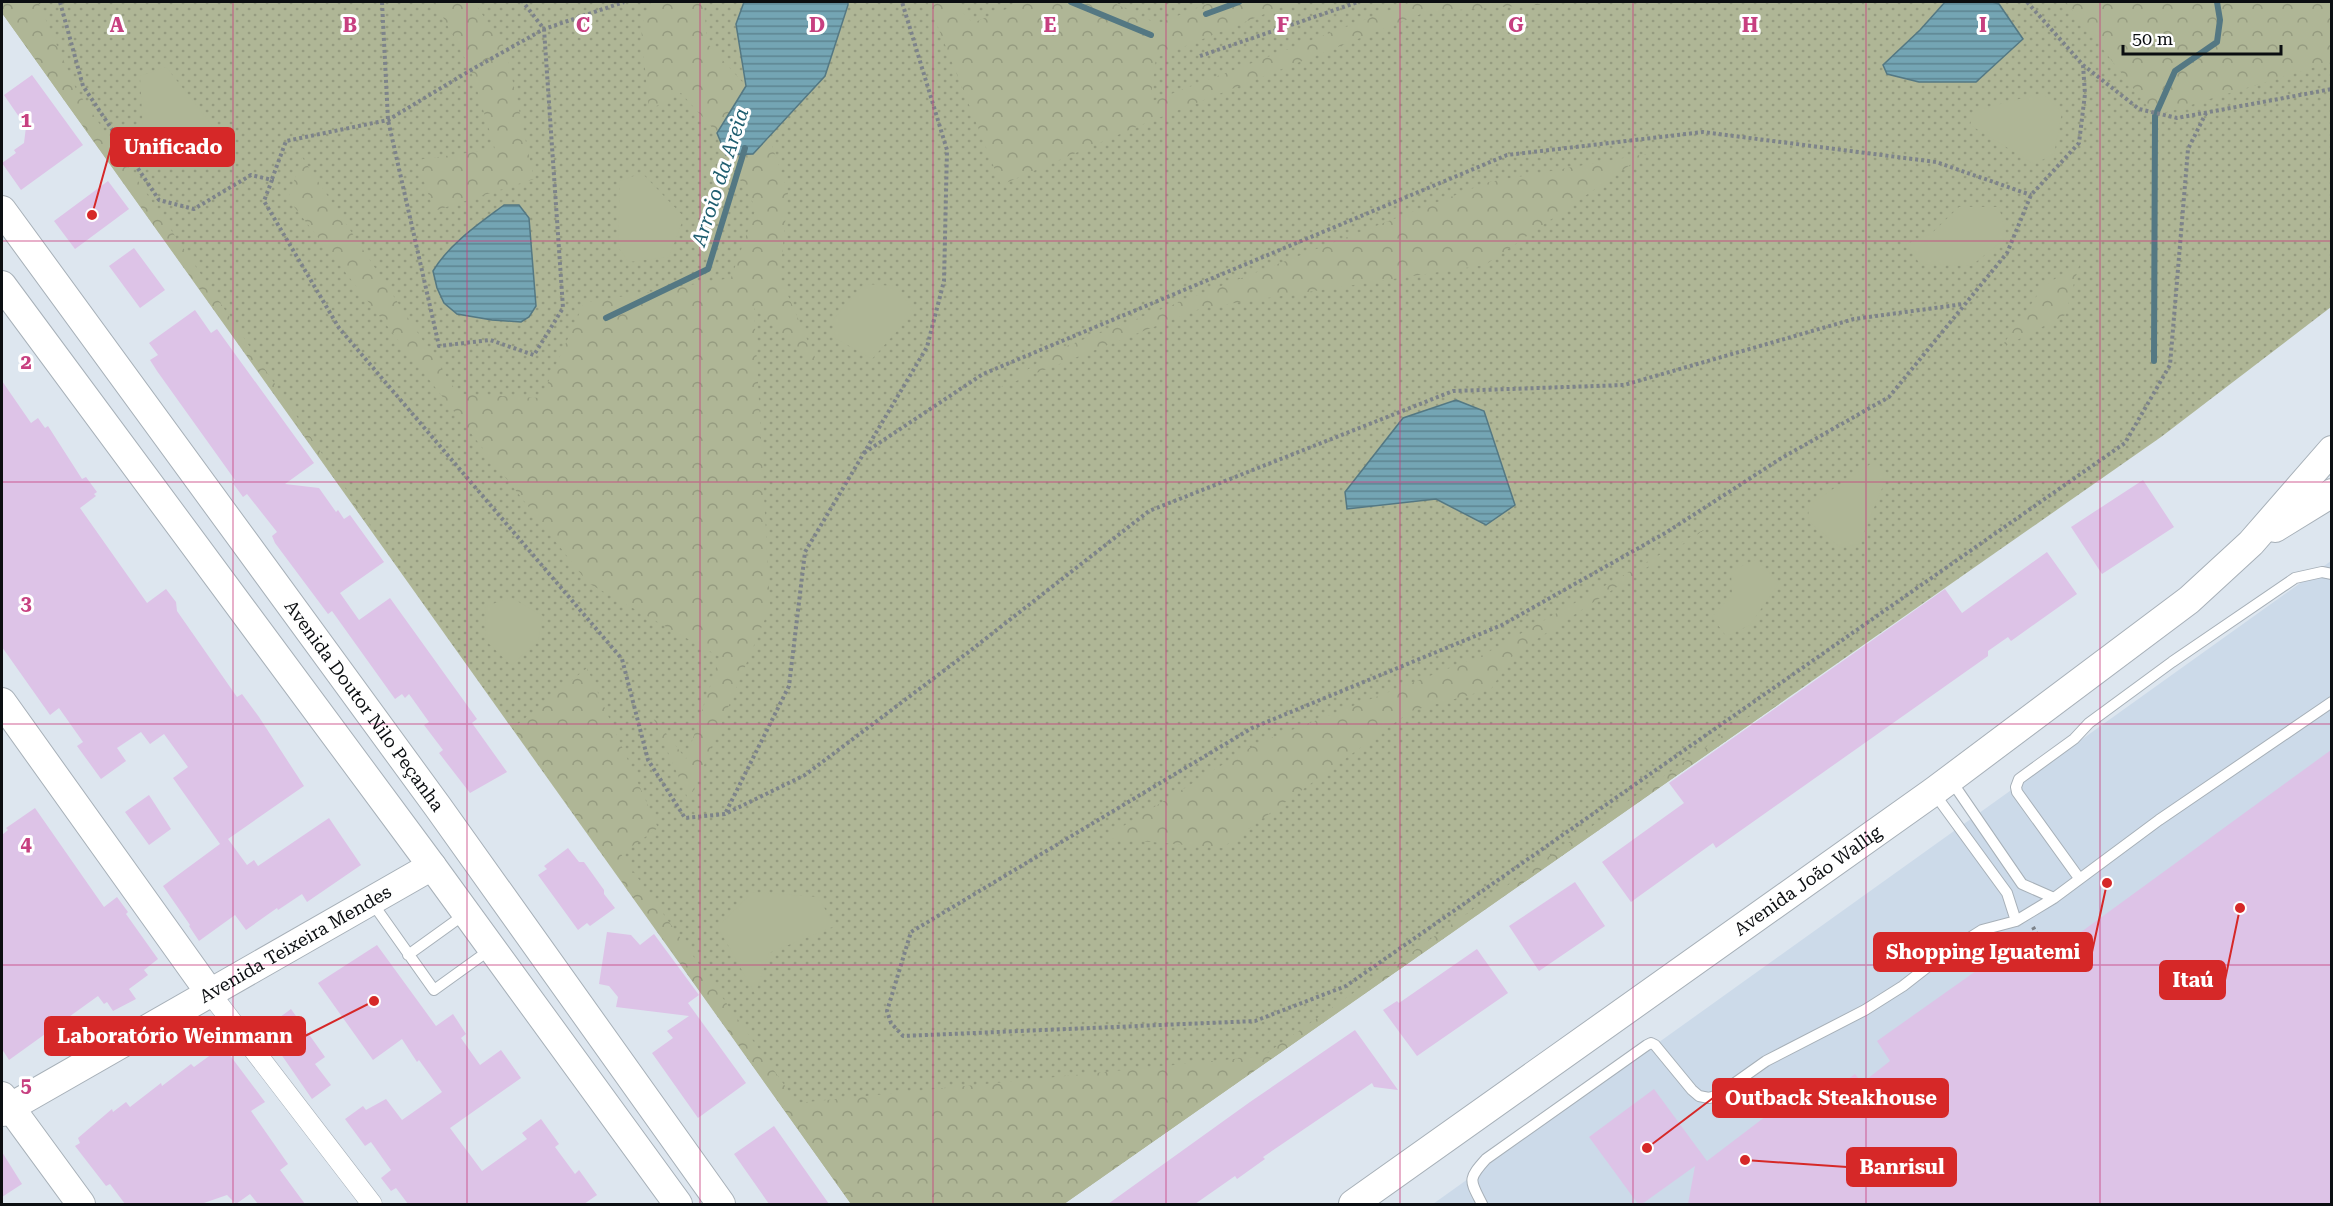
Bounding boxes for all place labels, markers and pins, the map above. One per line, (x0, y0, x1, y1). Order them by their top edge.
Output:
callout: Unificado (111, 128, 234, 166)
callout: Shopping Iguatemi (1874, 933, 2092, 971)
callout: Itaú (2160, 961, 2225, 999)
callout: Laboratório Weinmann (45, 1017, 305, 1055)
callout: Outback Steakhouse (1713, 1079, 1948, 1117)
callout: Banrisul (1847, 1148, 1956, 1186)

